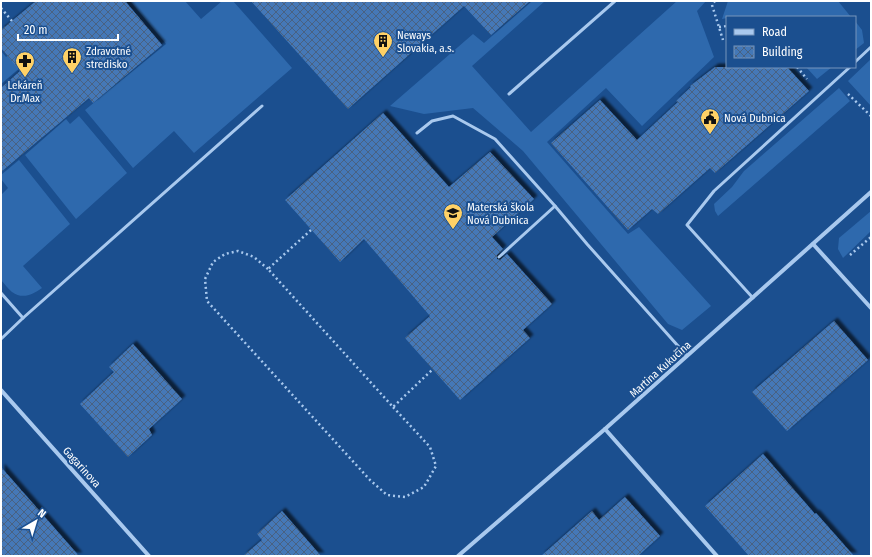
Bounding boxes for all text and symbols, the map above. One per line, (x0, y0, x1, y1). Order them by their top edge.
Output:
scale bar (18, 16, 118, 42)
legend (726, 16, 856, 68)
text: 20 m (24, 23, 48, 37)
text: Road (762, 25, 787, 39)
place label: Neways Slovakia, a.s. (397, 29, 454, 55)
building icon: Neways Slovakia, a.s. (372, 30, 394, 58)
place label: Zdravotné stredisko (86, 45, 131, 71)
text: Building (762, 45, 803, 59)
building icon: Zdravotné stredisko (61, 46, 83, 74)
pharmacy icon: Lekáreň Dr.Max (14, 50, 36, 78)
place label: Lekáreň Dr.Max (7, 79, 43, 105)
public building icon: Nová Dubnica (699, 107, 721, 135)
place label: Nová Dubnica (724, 112, 786, 125)
place label: Materská škola Nová Dubnica (467, 201, 534, 227)
school or university icon: Materská škola Nová Dubnica (442, 202, 464, 230)
street label: Martina Kukučína (627, 338, 694, 400)
street label: Gagarinova (60, 444, 103, 490)
north arrow (16, 501, 56, 541)
text: N (35, 506, 48, 521)

